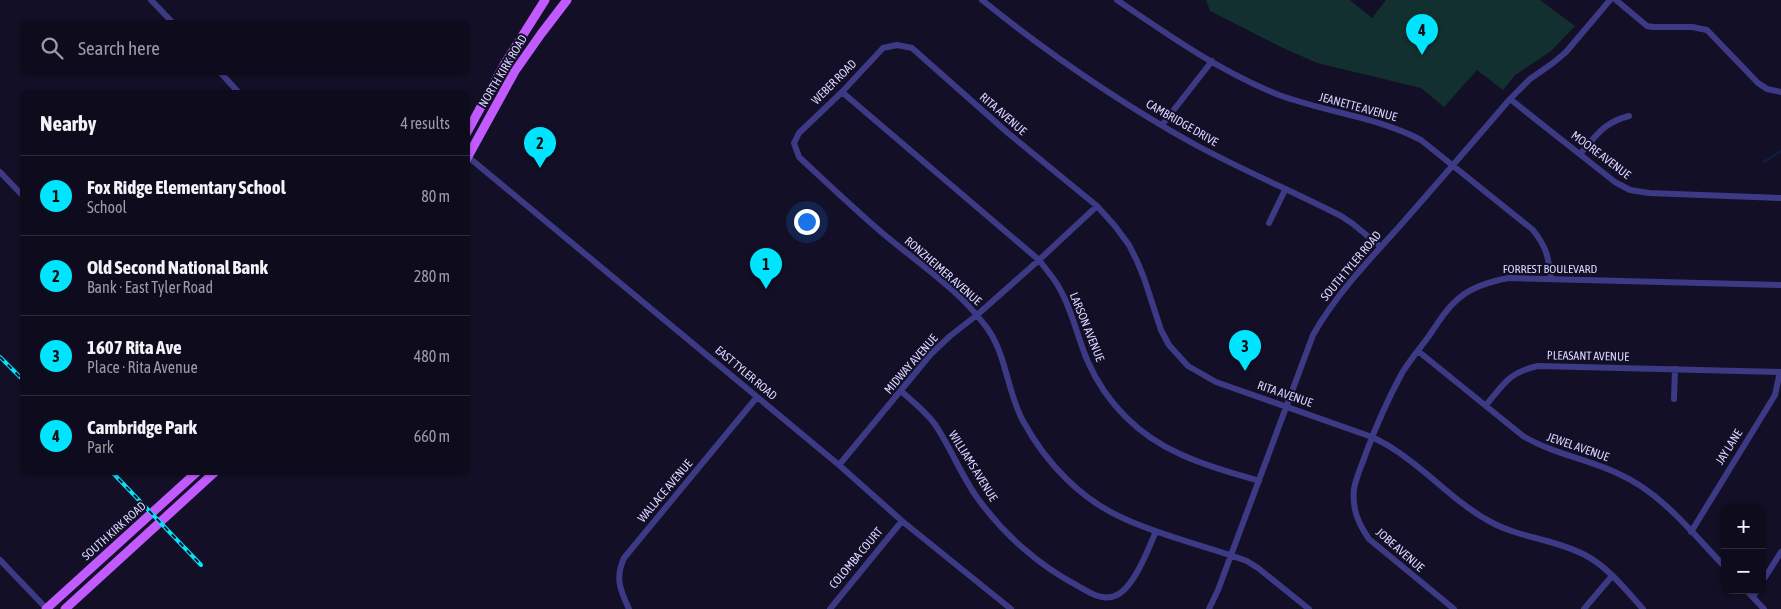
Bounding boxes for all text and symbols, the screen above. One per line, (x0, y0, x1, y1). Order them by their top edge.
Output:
pin: 4 (1406, 14, 1438, 55)
search box (20, 20, 470, 75)
street label: NORTH KIRK ROAD (476, 32, 530, 110)
icon: search (38, 34, 66, 62)
text: Search here (78, 37, 160, 59)
street label: WEBER ROAD (809, 56, 860, 107)
street label: RITA AVENUE (977, 90, 1029, 138)
street label: JEANETTE AVENUE (1317, 90, 1399, 124)
street label: CAMBRIDGE DRIVE (1144, 97, 1220, 149)
text: Nearby (40, 111, 96, 135)
text: 4 results (400, 114, 450, 132)
pin: 2 (524, 127, 556, 168)
street label: MOORE AVENUE (1569, 128, 1633, 182)
text: Fox Ridge Elementary School (87, 176, 286, 198)
text: 1 (52, 187, 60, 205)
text: 80 m (421, 187, 450, 205)
text: School (87, 198, 127, 216)
your location (794, 209, 820, 235)
street label: SOUTH TYLER ROAD (1318, 228, 1384, 304)
street label: RONZHEIMER AVENUE (902, 234, 984, 308)
pin: 1 (750, 248, 782, 289)
text: Old Second National Bank (87, 256, 268, 278)
street label: FORREST BOULEVARD (1503, 262, 1598, 276)
text: 2 (52, 267, 60, 285)
text: 280 m (414, 267, 450, 285)
text: Bank · East Tyler Road (87, 278, 213, 296)
street label: LARSON AVENUE (1067, 290, 1107, 364)
pin: 3 (1229, 330, 1261, 371)
street label: MIDWAY AVENUE (881, 331, 941, 397)
text: 1607 Rita Ave (87, 336, 182, 358)
street label: EAST TYLER ROAD (712, 343, 780, 403)
text: 3 (52, 347, 60, 365)
text: 480 m (414, 347, 450, 365)
street label: PLEASANT AVENUE (1547, 348, 1629, 364)
text: Place · Rita Avenue (87, 358, 198, 376)
street label: RITA AVENUE (1256, 378, 1314, 410)
text: Cambridge Park (87, 416, 197, 438)
text: 4 (52, 427, 60, 445)
text: 660 m (414, 427, 450, 445)
street label: JAY LANE (1713, 427, 1745, 467)
street label: WILLIAMS AVENUE (946, 428, 1000, 504)
street label: JEWEL AVENUE (1545, 430, 1611, 464)
text: Park (87, 438, 114, 456)
street label: WALLACE AVENUE (635, 457, 695, 525)
street label: SOUTH KIRK ROAD (79, 499, 149, 563)
map controls (1721, 504, 1766, 594)
button: + (1721, 504, 1766, 549)
street label: COLOMBA COURT (826, 524, 886, 591)
street label: JOBE AVENUE (1373, 525, 1427, 575)
button: − (1721, 549, 1766, 594)

